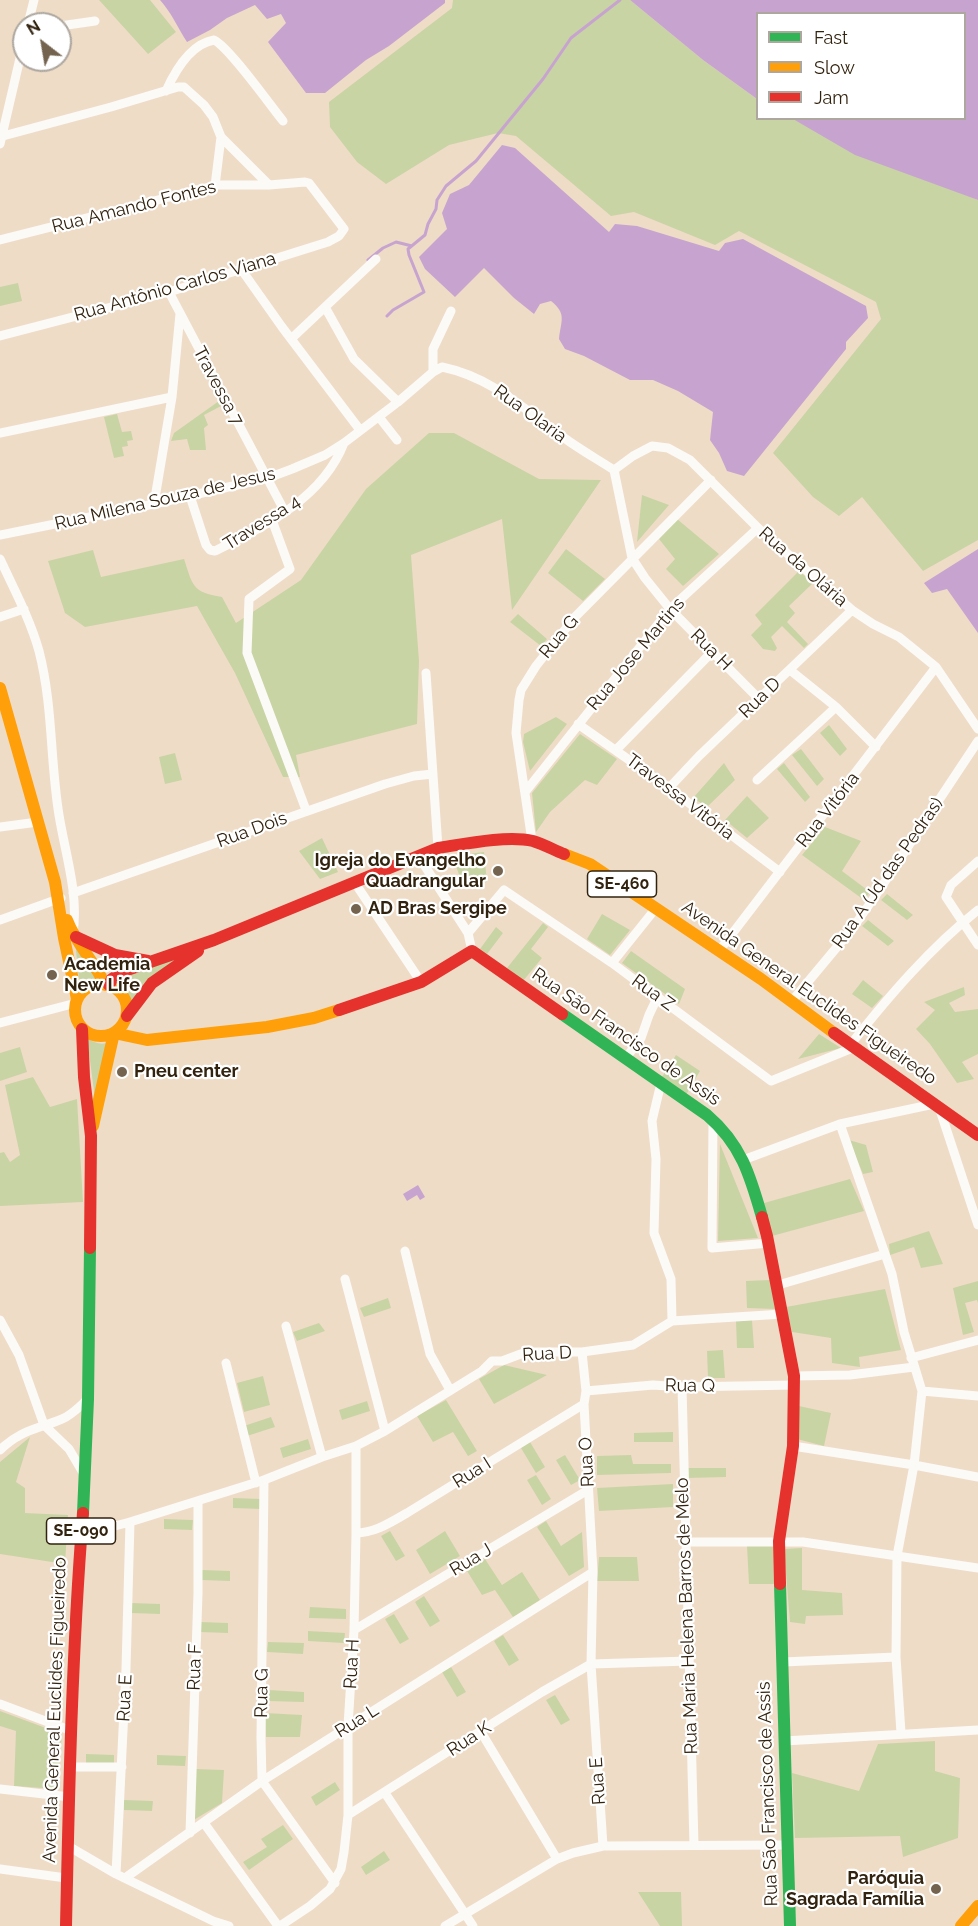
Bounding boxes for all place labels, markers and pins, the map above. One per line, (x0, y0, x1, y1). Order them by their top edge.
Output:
place label: Igreja do Evangelho Quadrangular (315, 850, 486, 892)
marker: Igreja do Evangelho Quadrangular (491, 864, 505, 878)
place label: AD Bras Sergipe (368, 898, 507, 920)
marker: AD Bras Sergipe (349, 902, 363, 916)
place label: Academia New Life (64, 954, 150, 996)
marker: Academia New Life (45, 968, 59, 982)
place label: Pneu center (134, 1061, 239, 1083)
marker: Pneu center (115, 1065, 129, 1079)
place label: Paróquia Sagrada Família (786, 1868, 924, 1910)
marker: Paróquia Sagrada Família (929, 1882, 943, 1896)

